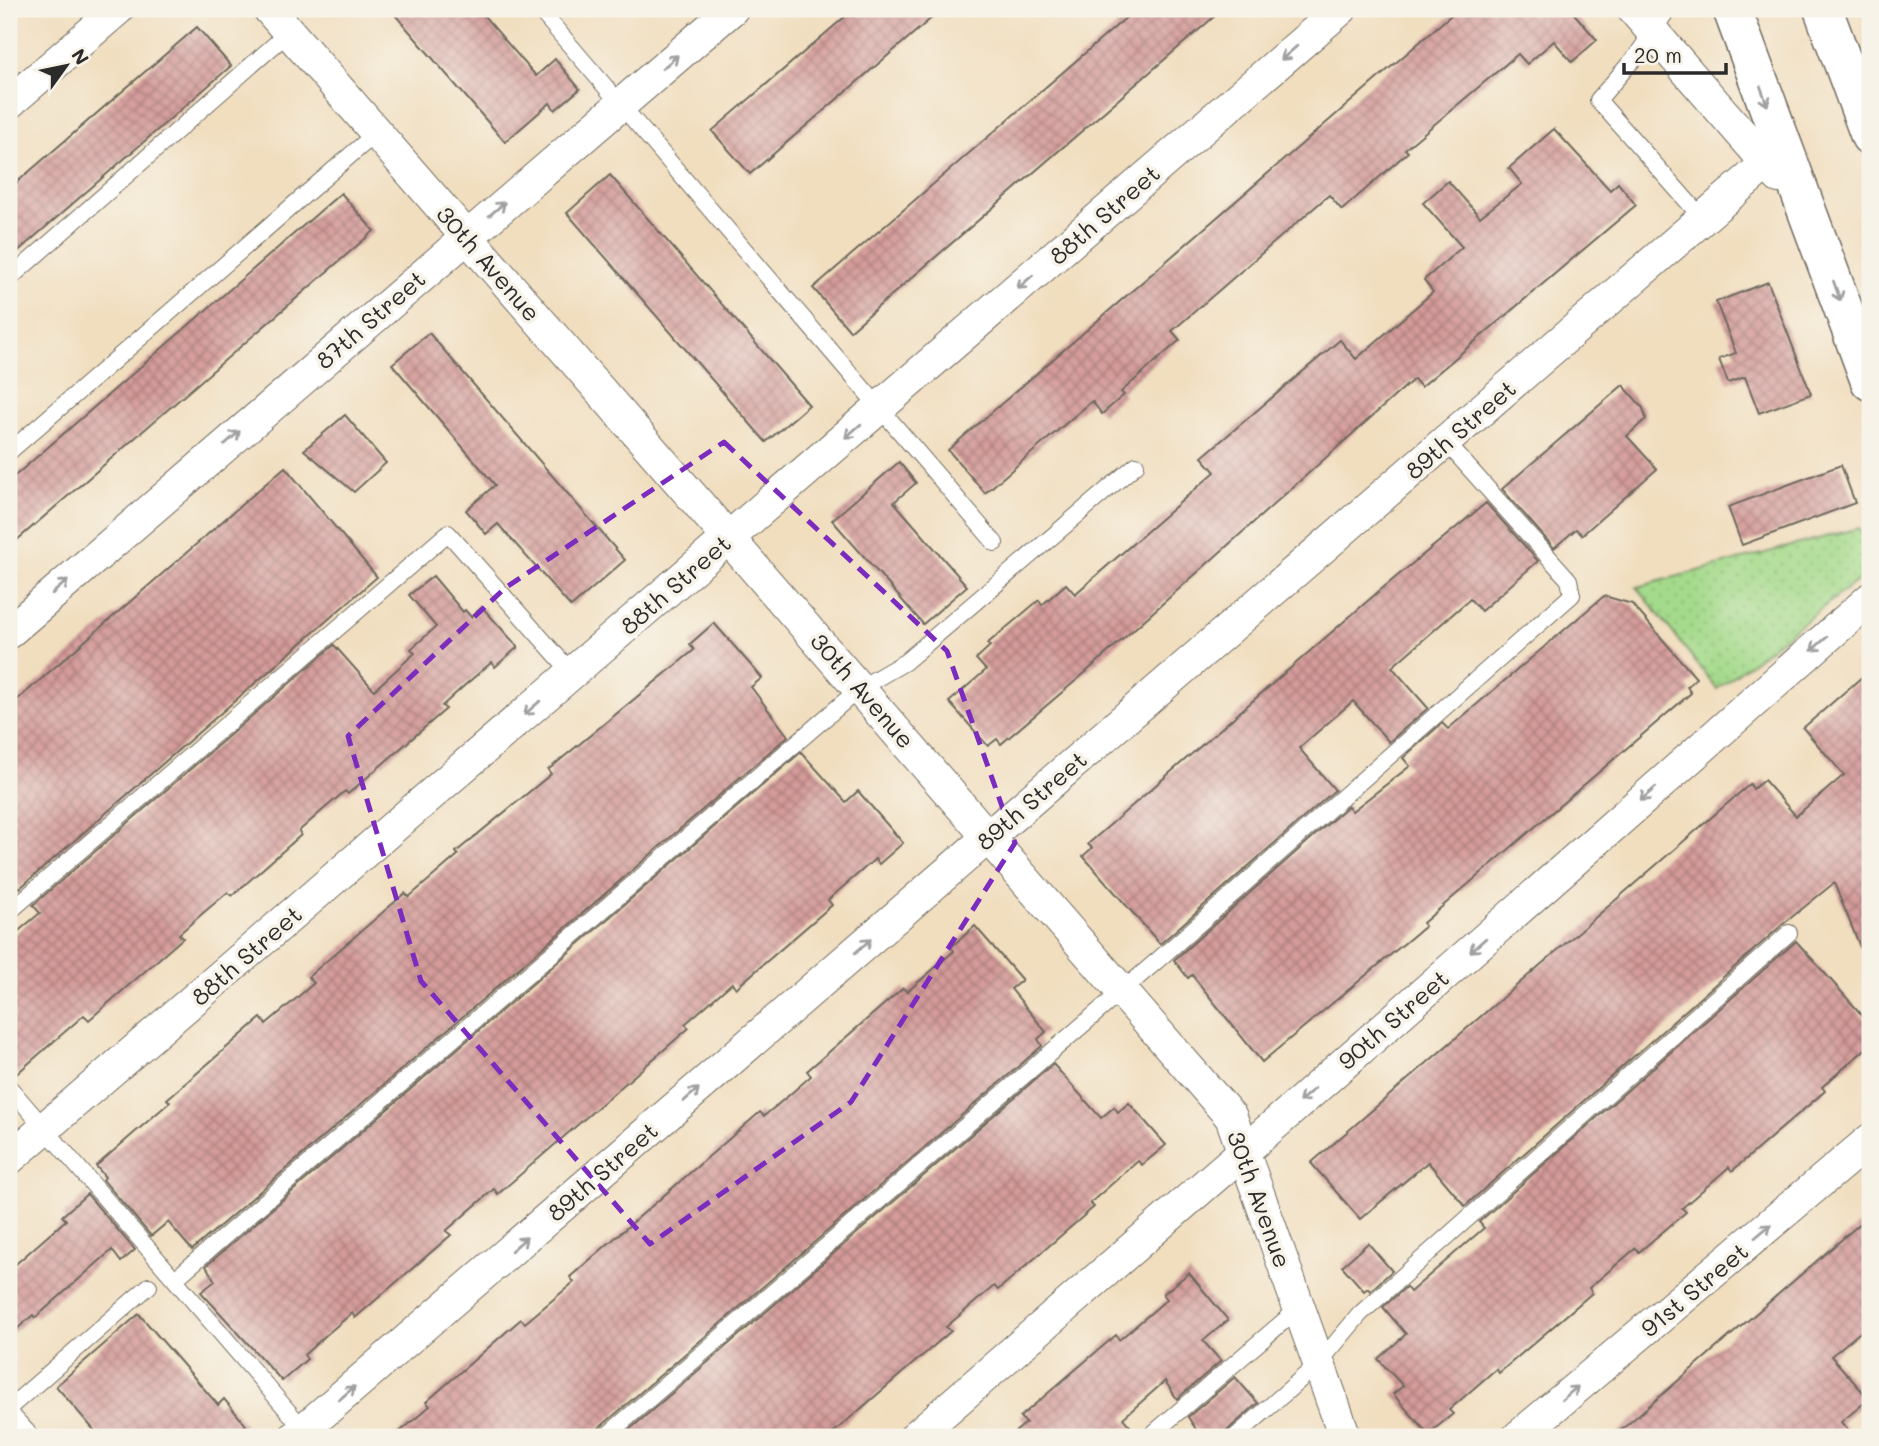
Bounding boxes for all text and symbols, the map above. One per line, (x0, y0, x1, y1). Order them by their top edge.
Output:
north arrow (32, 32, 102, 102)
scale bar (1624, 32, 1725, 76)
text: 20 m (1634, 41, 1682, 68)
text: N (66, 44, 95, 69)
one-way arrow (1281, 45, 1299, 61)
one-way arrow (661, 54, 679, 70)
one-way arrow (1759, 84, 1772, 106)
street label: 88th Street (1042, 157, 1166, 271)
street label: 30th Avenue (430, 199, 548, 327)
one-way arrow (488, 201, 506, 217)
street label: 87th Street (308, 263, 432, 375)
one-way arrow (1016, 274, 1034, 290)
one-way arrow (1831, 280, 1844, 302)
street label: 89th Street (1398, 372, 1522, 486)
one-way arrow (844, 423, 862, 439)
one-way arrow (223, 430, 241, 446)
street label: 88th Street (613, 527, 737, 641)
one-way arrow (51, 579, 69, 595)
street label: 30th Avenue (804, 626, 922, 754)
one-way arrow (1810, 636, 1828, 652)
one-way arrow (523, 700, 541, 716)
street label: 89th Street (969, 743, 1093, 857)
one-way arrow (1640, 786, 1658, 802)
street label: 88th Street (184, 898, 308, 1012)
one-way arrow (1469, 937, 1487, 953)
one-way arrow (854, 938, 872, 954)
street label: 90th Street (1331, 962, 1455, 1076)
one-way arrow (682, 1087, 700, 1103)
one-way arrow (1298, 1087, 1316, 1103)
street label: 89th Street (540, 1114, 664, 1228)
street label: 30th Avenue (1221, 1126, 1299, 1272)
one-way arrow (1754, 1223, 1772, 1239)
street label: 91st Street (1634, 1235, 1754, 1343)
one-way arrow (510, 1236, 528, 1252)
one-way arrow (338, 1385, 356, 1401)
one-way arrow (1561, 1385, 1579, 1401)

